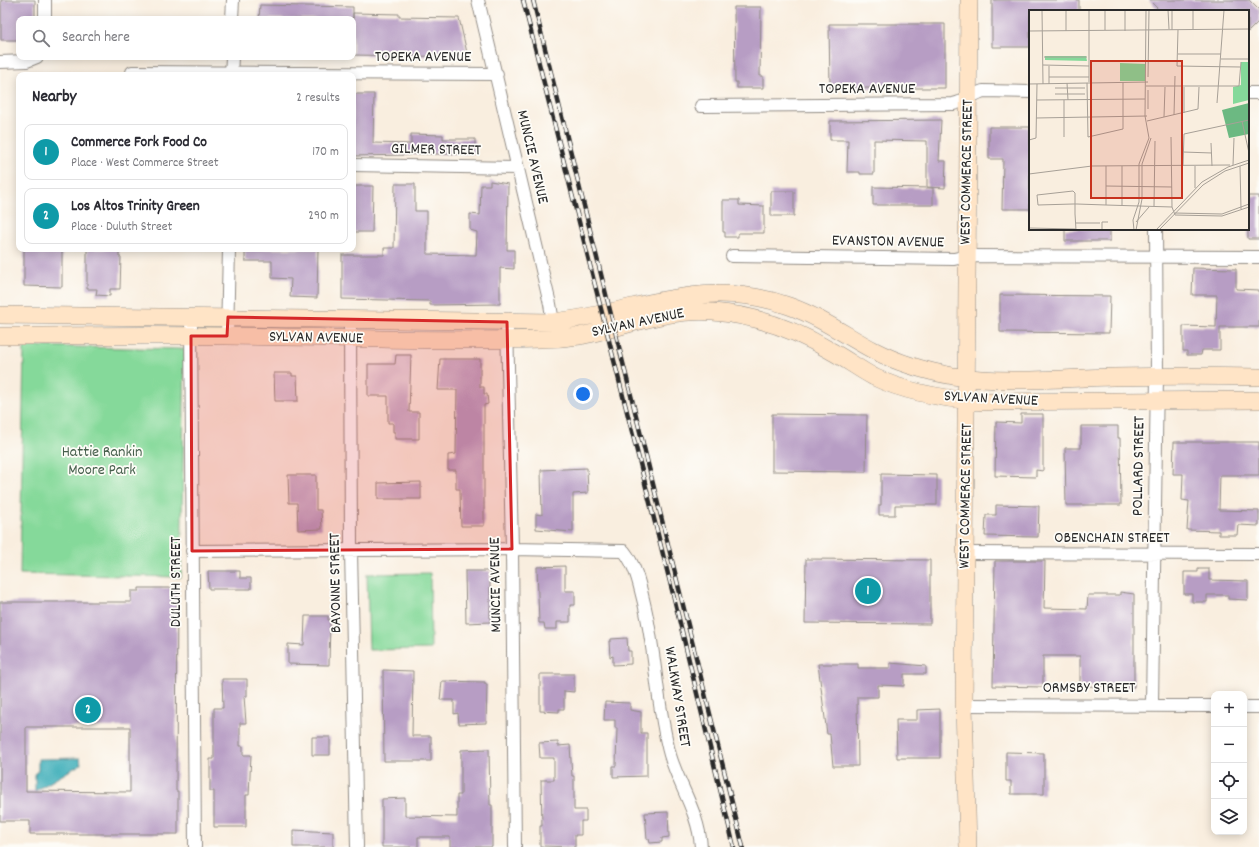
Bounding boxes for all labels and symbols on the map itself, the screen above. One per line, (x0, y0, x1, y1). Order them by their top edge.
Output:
inset map (1029, 10, 1249, 230)
street label: TOPEKA AVENUE (375, 46, 472, 69)
street label: TOPEKA AVENUE (819, 78, 916, 101)
street label: WEST COMMERCE STREET (954, 98, 980, 245)
street label: MUNCIE AVENUE (510, 108, 554, 207)
street label: GILMER STREET (391, 138, 482, 162)
street label: EVANSTON AVENUE (832, 230, 945, 254)
street label: SYLVAN AVENUE (590, 302, 687, 344)
street label: SYLVAN AVENUE (269, 326, 364, 350)
your location (573, 384, 593, 404)
street label: SYLVAN AVENUE (943, 385, 1039, 413)
street label: POLLARD STREET (1127, 415, 1151, 516)
street label: WEST COMMERCE STREET (953, 422, 979, 569)
park label: Hattie Rankin Moore Park (62, 441, 142, 482)
street label: OBENCHAIN STREET (1054, 527, 1170, 550)
street label: BAYONNE STREET (324, 532, 348, 633)
street label: DULUTH STREET (165, 536, 188, 627)
street label: MUNCIE AVENUE (484, 536, 508, 633)
pin: 1 (855, 576, 881, 606)
street label: WALKWAY STREET (658, 645, 696, 749)
street label: ORMSBY STREET (1043, 677, 1136, 700)
pin: 2 (75, 695, 101, 725)

